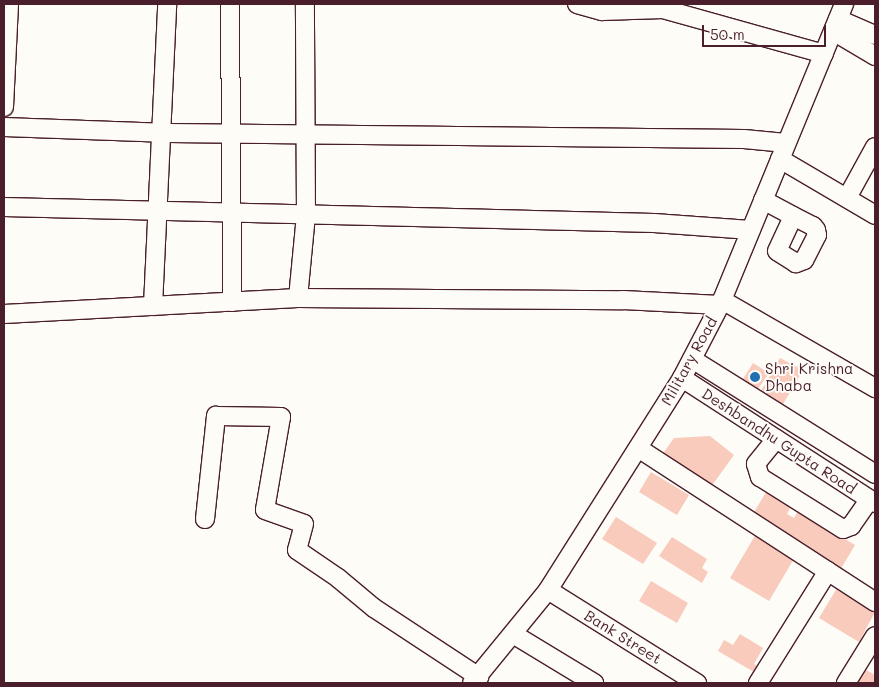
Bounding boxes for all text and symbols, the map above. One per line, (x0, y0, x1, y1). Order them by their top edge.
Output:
scale bar (704, 15, 828, 47)
text: 50 m (710, 24, 745, 44)
street label: Military Road (657, 314, 721, 408)
place label: Shri Krishna Dhaba (765, 359, 853, 394)
marker: Shri Krishna Dhaba (749, 371, 761, 383)
street label: Deshbandhu Gupta Road (699, 384, 859, 498)
street label: Bank Street (581, 606, 665, 668)

